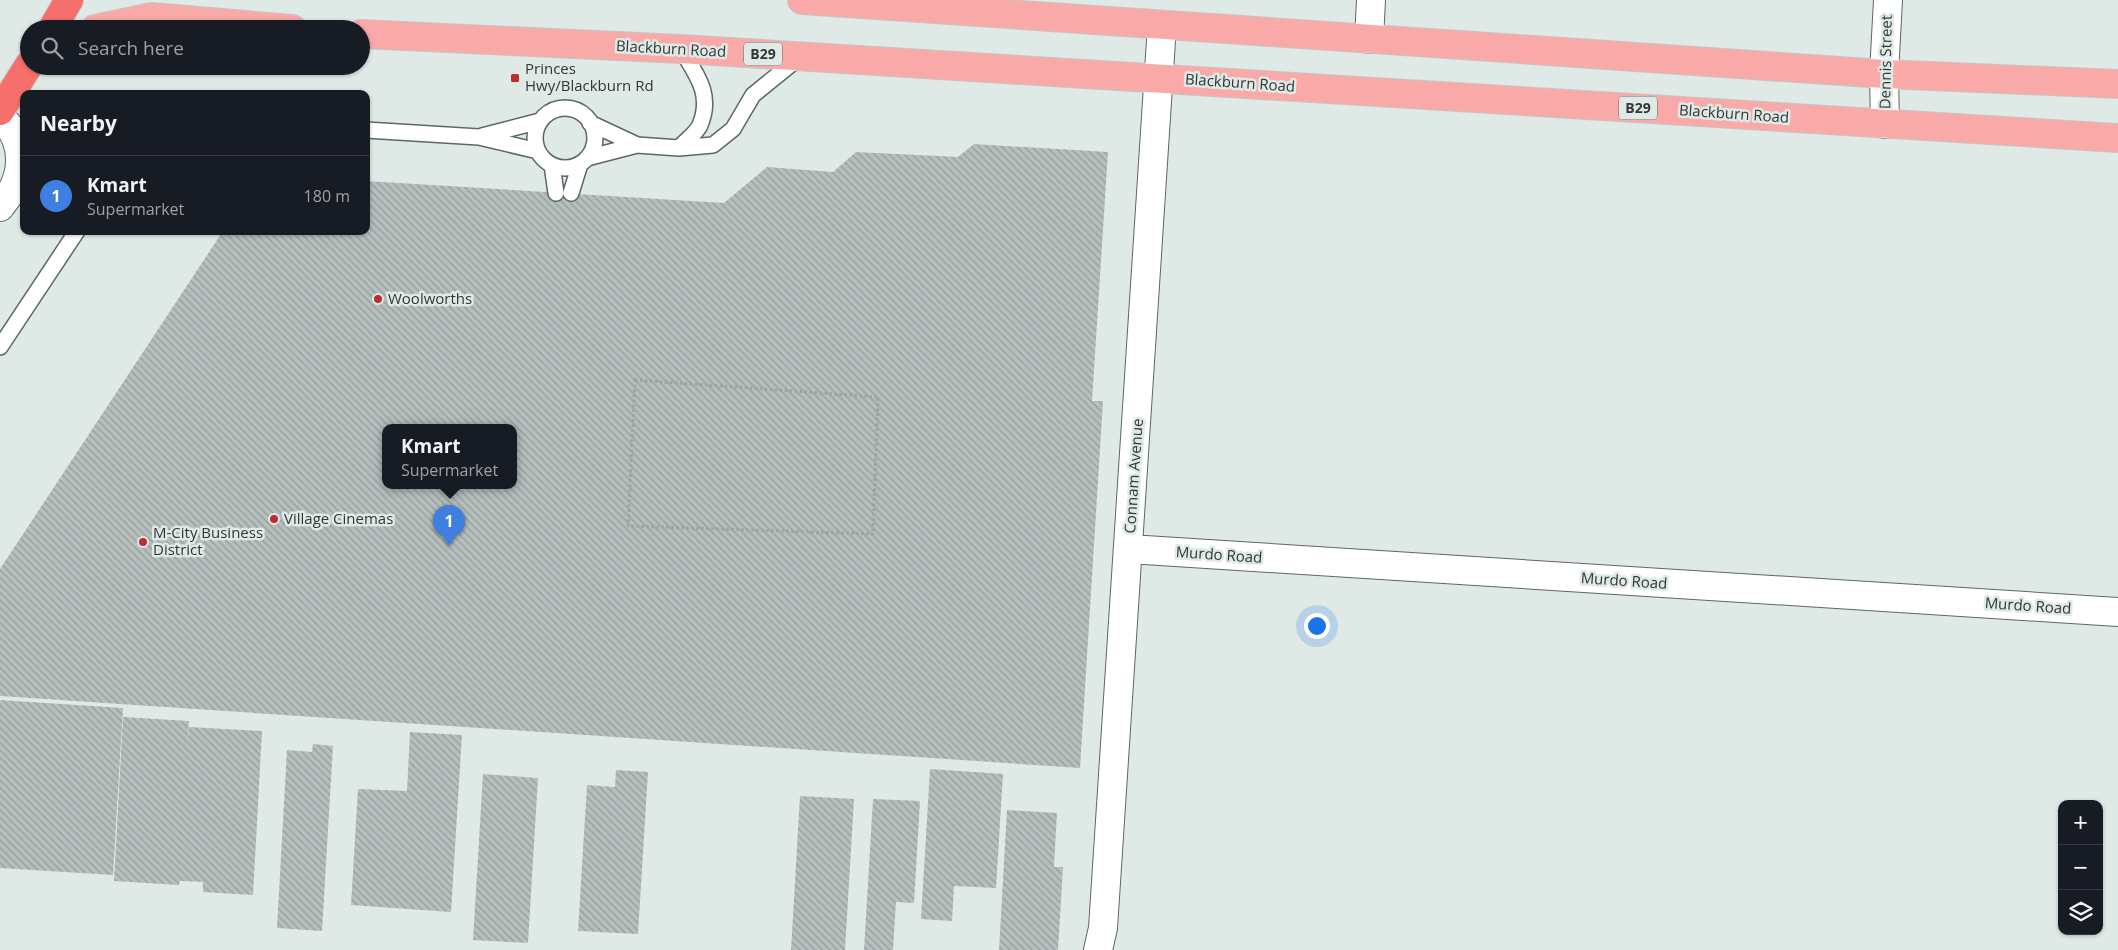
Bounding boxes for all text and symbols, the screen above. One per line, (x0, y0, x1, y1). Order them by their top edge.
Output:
street label: Dennis Street (1874, 15, 1896, 109)
search box (20, 20, 370, 75)
icon: search (38, 34, 66, 62)
text: Search here (78, 35, 184, 61)
street label: Blackburn Road (615, 35, 727, 61)
road number: B29 (744, 42, 782, 66)
place label: Princes Hwy/Blackburn Rd (525, 58, 654, 95)
street label: Blackburn Road (1184, 68, 1296, 96)
marker: Princes Hwy/Blackburn Rd (509, 72, 521, 84)
road number: B29 (1619, 96, 1657, 120)
street label: Blackburn Road (1678, 99, 1790, 127)
text: Nearby (40, 109, 117, 137)
text: Kmart (87, 172, 147, 198)
text: 1 (51, 185, 61, 207)
text: 180 m (304, 185, 350, 207)
text: Supermarket (87, 198, 184, 220)
place label: Woolworths (388, 288, 472, 308)
marker: Woolworths (372, 293, 384, 305)
street label: Connam Avenue (1119, 418, 1147, 534)
popup (382, 424, 517, 489)
text: Kmart (401, 433, 461, 459)
text: Supermarket (401, 459, 498, 481)
pin: 1 (433, 505, 465, 546)
place label: Village Cinemas (284, 508, 393, 528)
marker: Village Cinemas (268, 513, 280, 525)
place label: M-City Business District (153, 522, 263, 559)
marker: M-City Business District (137, 536, 149, 548)
street label: Murdo Road (1175, 541, 1263, 567)
street label: Murdo Road (1580, 567, 1668, 593)
street label: Murdo Road (1984, 592, 2072, 618)
your location (1304, 613, 1330, 639)
map controls (2058, 800, 2103, 935)
button: + (2058, 800, 2103, 845)
button: − (2058, 845, 2103, 890)
button: layers (2058, 890, 2103, 935)

